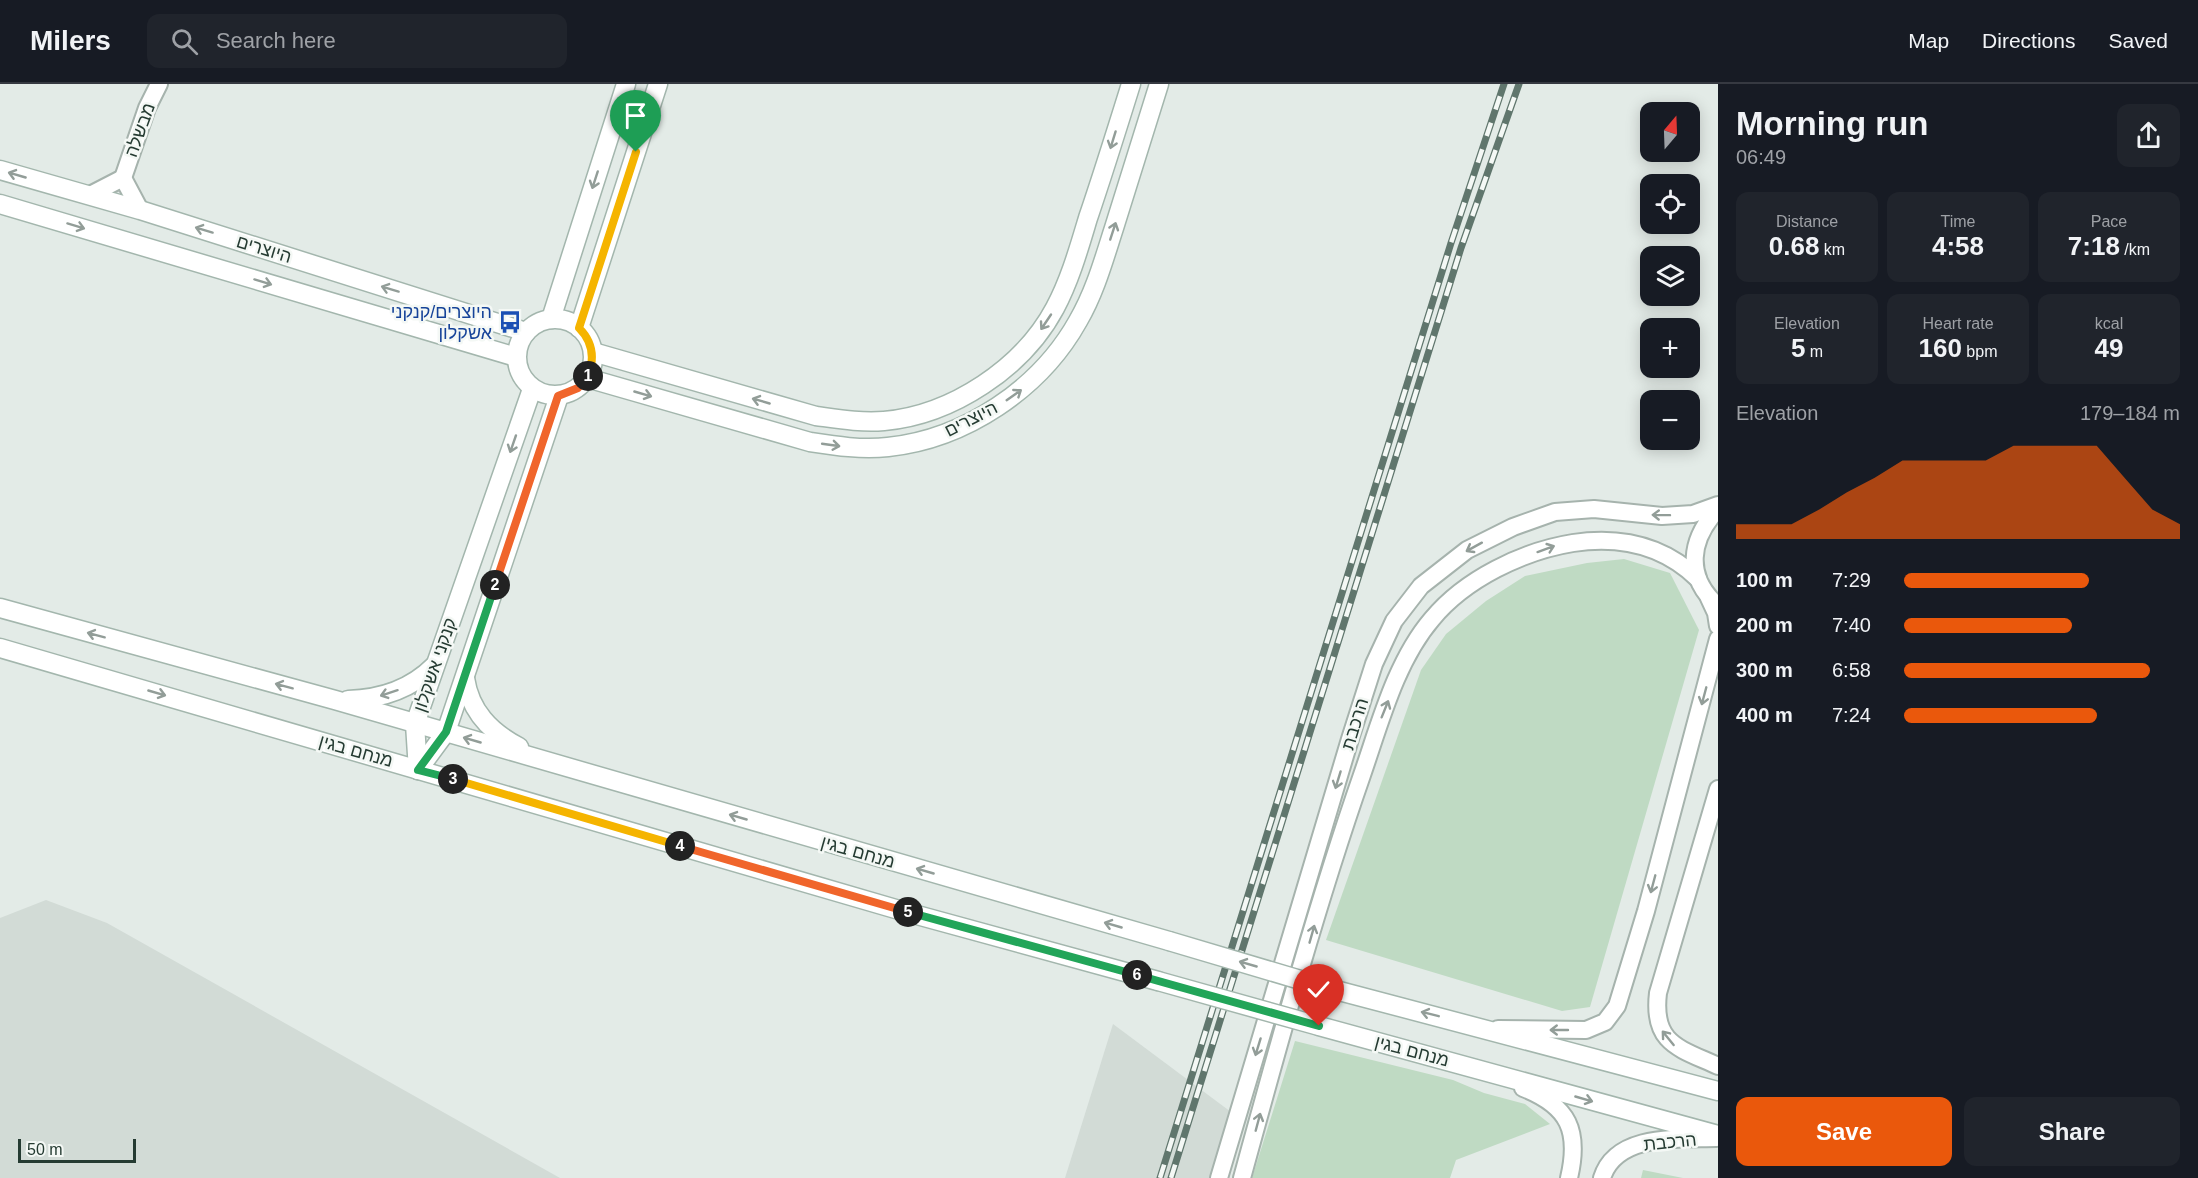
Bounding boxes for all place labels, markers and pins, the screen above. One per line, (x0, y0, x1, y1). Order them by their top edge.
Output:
pin (610, 90, 661, 152)
place label: היוצרים/קנקני אשקלון (391, 302, 493, 343)
bus stop icon: היוצרים/קנקני אשקלון (497, 309, 523, 335)
pin: 1 (573, 361, 603, 391)
pin: 2 (480, 570, 510, 600)
pin: 3 (438, 764, 468, 794)
pin: 4 (665, 831, 695, 861)
pin: 5 (893, 897, 923, 927)
pin: 6 (1122, 960, 1152, 990)
pin (1293, 964, 1344, 1026)

